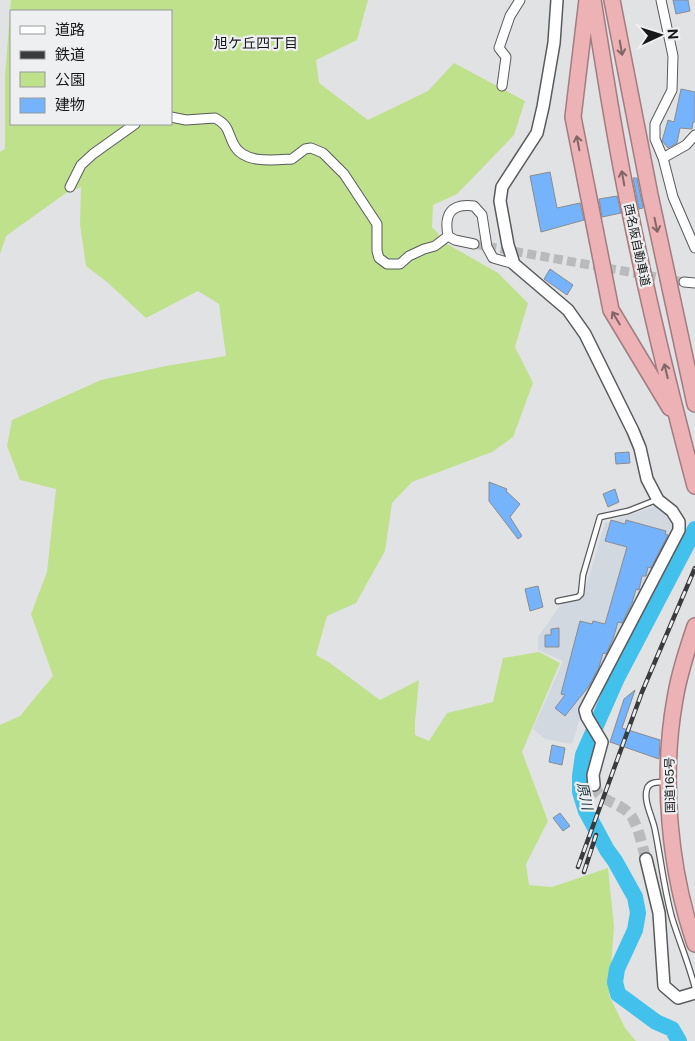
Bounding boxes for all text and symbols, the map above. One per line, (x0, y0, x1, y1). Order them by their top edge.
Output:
legend (10, 10, 172, 125)
north arrow (635, 10, 685, 60)
text: 道路 (55, 21, 85, 38)
text: N (665, 28, 681, 40)
district label: 旭ケ丘四丁目 (214, 35, 298, 51)
one-way arrow (617, 40, 627, 56)
text: 鉄道 (55, 46, 85, 63)
text: 公園 (55, 71, 85, 88)
text: 建物 (55, 96, 85, 113)
one-way arrow (573, 135, 582, 151)
one-way arrow (618, 170, 628, 186)
street label: 西名阪自動車道 (621, 202, 653, 288)
one-way arrow (652, 216, 661, 232)
one-way arrow (611, 312, 621, 326)
one-way arrow (661, 363, 670, 379)
street label: 国道165号 (663, 757, 677, 813)
water label: 原川 (574, 781, 596, 813)

